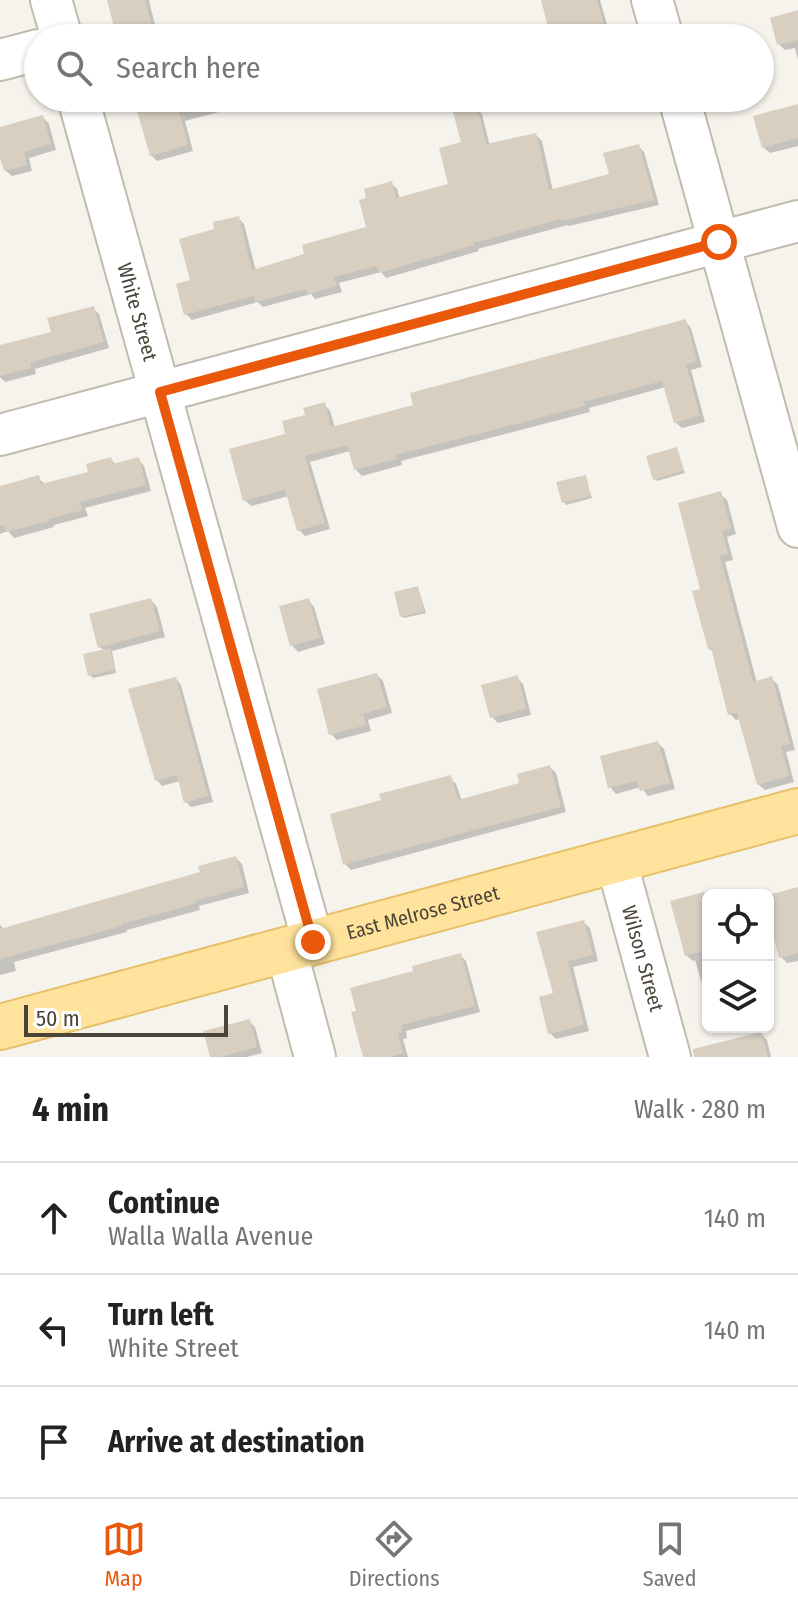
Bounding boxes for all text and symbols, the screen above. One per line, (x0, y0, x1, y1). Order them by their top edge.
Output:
search box (24, 24, 774, 112)
icon: search (52, 46, 96, 90)
text: Search here (116, 50, 261, 86)
route start (701, 224, 737, 260)
street label: White Street (112, 260, 163, 364)
street label: East Melrose Street (344, 880, 502, 945)
map controls (702, 889, 774, 1033)
button: locate (702, 889, 774, 961)
street label: Wilson Street (617, 903, 669, 1014)
route end (295, 924, 331, 960)
button: layers (702, 961, 774, 1033)
scale bar (24, 1001, 228, 1037)
text: 50 m (36, 1005, 80, 1032)
text: 4 min (32, 1089, 109, 1130)
text: Walk · 280 m (634, 1094, 766, 1125)
text: Continue (108, 1185, 220, 1221)
icon: ahead (32, 1196, 76, 1240)
text: 140 m (704, 1203, 766, 1234)
text: Walla Walla Avenue (108, 1221, 313, 1252)
text: Turn left (108, 1297, 214, 1333)
icon: left (32, 1308, 76, 1352)
text: 140 m (704, 1315, 766, 1346)
text: White Street (108, 1333, 239, 1364)
icon: arrive (32, 1420, 76, 1464)
text: Arrive at destination (108, 1424, 365, 1460)
tab: Map (102, 1517, 146, 1592)
tab: Directions (349, 1517, 440, 1592)
tab: Saved (643, 1517, 696, 1592)

